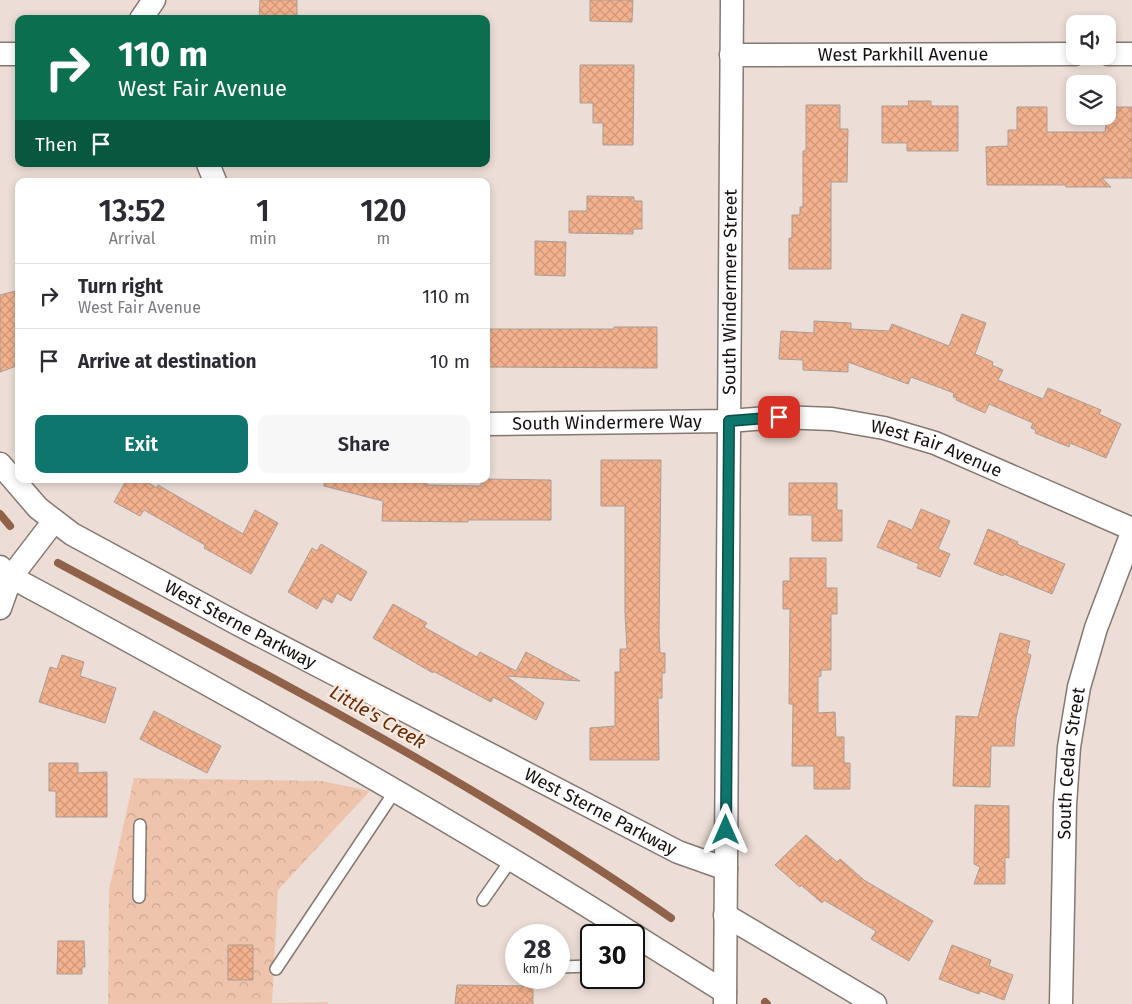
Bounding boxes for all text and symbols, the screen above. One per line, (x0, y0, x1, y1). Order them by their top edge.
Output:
map controls (1066, 15, 1116, 125)
button: sound (1066, 15, 1116, 65)
text: 110 m (118, 33, 208, 75)
icon: right (35, 35, 100, 100)
street label: West Parkhill Avenue (818, 43, 988, 66)
text: West Fair Avenue (118, 75, 287, 102)
button: layers (1066, 75, 1116, 125)
icon: arrive (87, 130, 115, 158)
text: Then (35, 133, 77, 156)
street label: South Windermere Street (718, 189, 742, 395)
text: 13:52 (98, 193, 166, 229)
text: 1 (256, 193, 270, 229)
text: 120 (360, 193, 407, 229)
text: Arrival (109, 229, 156, 248)
text: min (249, 229, 277, 248)
text: m (377, 229, 390, 248)
text: Turn right (78, 275, 163, 298)
icon: right (35, 282, 63, 310)
text: 110 m (422, 285, 470, 308)
text: West Fair Avenue (78, 298, 201, 317)
icon: arrive (35, 347, 63, 375)
text: Arrive at destination (78, 350, 257, 373)
text: 10 m (430, 350, 470, 373)
pin (758, 396, 800, 438)
icon: arrive (765, 403, 793, 431)
street label: South Windermere Way (512, 410, 702, 435)
button: Exit (35, 415, 248, 473)
button: Share (258, 415, 470, 473)
street label: West Fair Avenue (869, 415, 1005, 482)
street label: West Sterne Parkway (161, 575, 320, 674)
water label: Little's Creek (326, 680, 430, 754)
street label: South Cedar Street (1053, 685, 1090, 840)
street label: West Sterne Parkway (521, 763, 681, 860)
position arrow (699, 803, 751, 855)
speed limit sign: 30 (580, 924, 645, 989)
text: 28 (524, 935, 551, 965)
text: km/h (523, 962, 552, 976)

